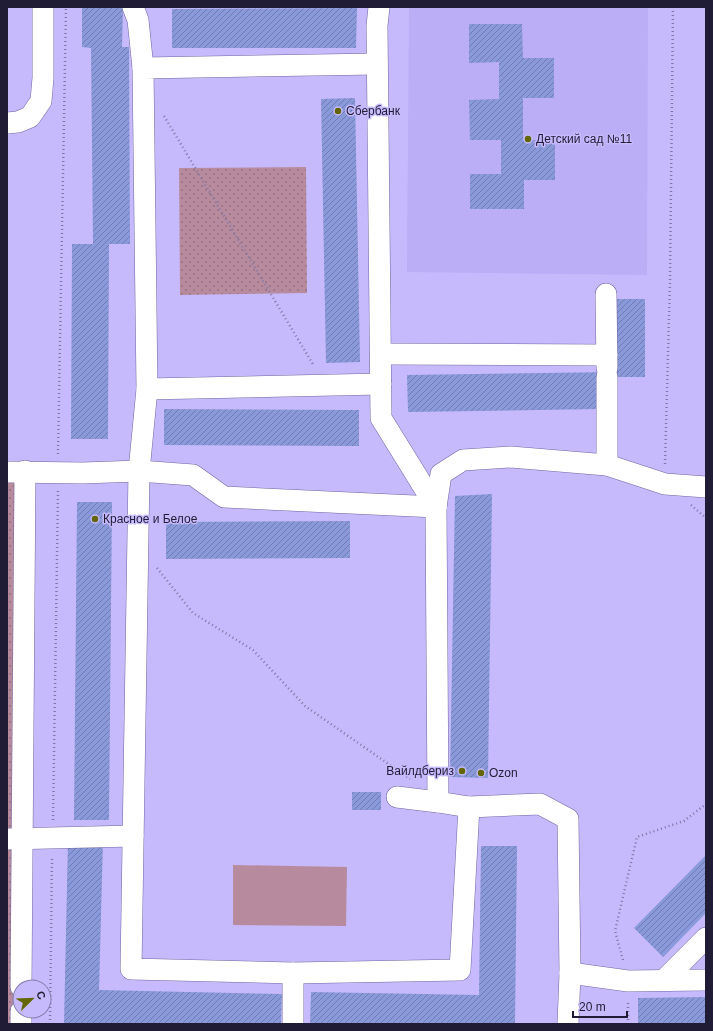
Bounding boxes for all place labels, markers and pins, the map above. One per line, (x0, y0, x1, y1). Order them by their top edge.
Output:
place label: Сбербанк (346, 104, 401, 118)
marker: Сбербанк (333, 106, 343, 116)
place label: Детский сад №11 (536, 132, 632, 146)
marker: Детский сад №11 (523, 134, 533, 144)
place label: Красное и Белое (103, 512, 198, 526)
marker: Красное и Белое (90, 514, 100, 524)
place label: Вайлдбериз (386, 764, 454, 778)
marker: Вайлдбериз (457, 766, 467, 776)
place label: Ozon (489, 766, 518, 780)
marker: Ozon (476, 768, 486, 778)

